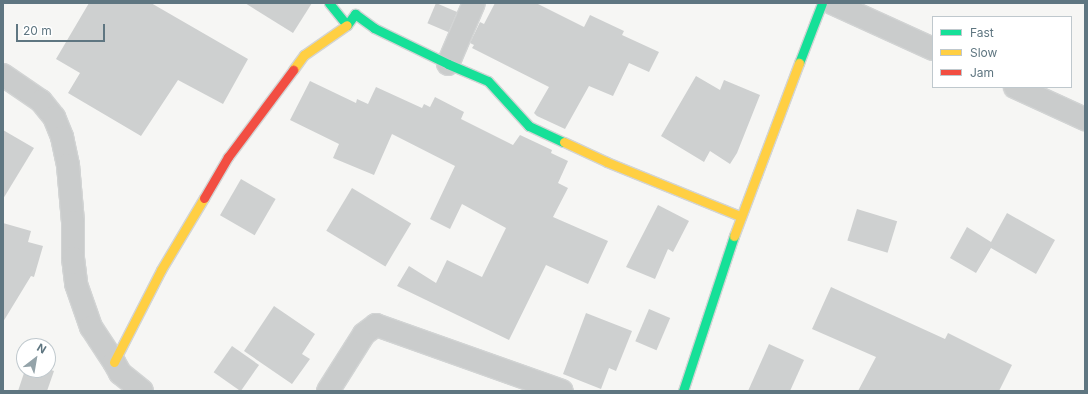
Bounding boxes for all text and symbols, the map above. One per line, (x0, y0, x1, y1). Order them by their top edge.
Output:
scale bar (18, 16, 107, 42)
legend (932, 16, 1072, 88)
text: 20 m (23, 23, 52, 38)
text: Fast (970, 25, 994, 40)
text: Slow (970, 45, 997, 60)
text: Jam (970, 65, 994, 80)
north arrow (16, 338, 56, 378)
text: N (34, 340, 49, 357)

